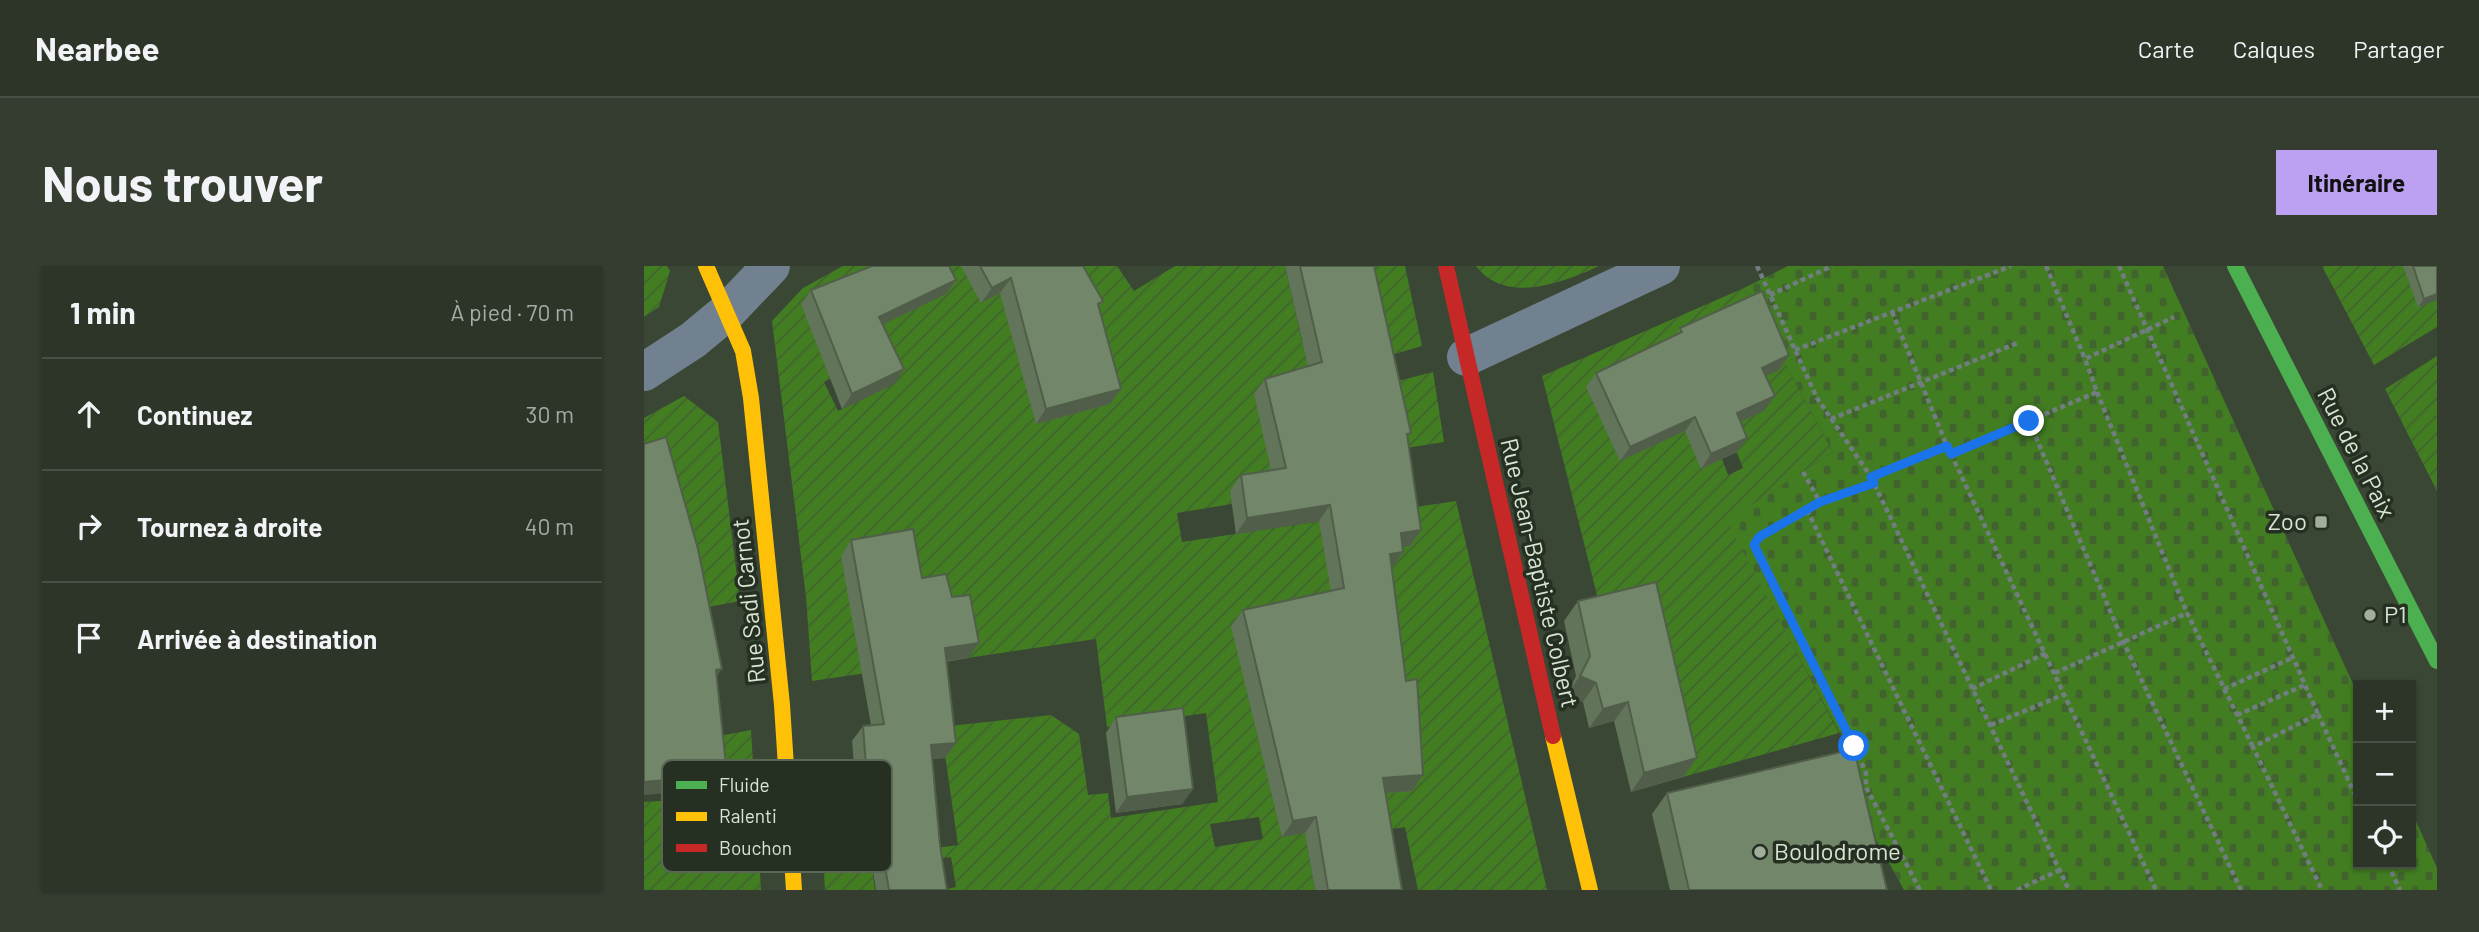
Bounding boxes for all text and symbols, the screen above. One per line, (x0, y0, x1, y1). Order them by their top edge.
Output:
text: Nearbee (35, 28, 159, 68)
text: Carte (2138, 34, 2195, 63)
text: Calques (2233, 34, 2315, 63)
text: Partager (2353, 34, 2444, 63)
button: Itinéraire (2276, 150, 2437, 215)
text: Nous trouver (42, 153, 323, 212)
text: 1 min (70, 294, 136, 330)
text: À pied · 70 m (451, 298, 574, 326)
street label: Rue de la Paix (2312, 382, 2403, 522)
icon: ahead (70, 395, 108, 433)
text: Continuez (137, 399, 253, 430)
text: 30 m (526, 400, 574, 428)
route end (2013, 405, 2044, 436)
street label: Rue Jean-Baptiste Colbert (1495, 435, 1586, 710)
place label: Zoo (2268, 506, 2307, 535)
icon: right (70, 507, 108, 545)
text: Tournez à droite (137, 511, 322, 542)
text: 40 m (525, 512, 574, 540)
marker: Zoo (2313, 514, 2329, 530)
street label: Rue Sadi Carnot (724, 517, 771, 685)
place label: P1 (2384, 599, 2407, 628)
marker: P1 (2362, 607, 2378, 623)
icon: arrive (70, 619, 108, 657)
text: Arrivée à destination (137, 623, 377, 654)
map controls (2353, 680, 2416, 869)
button: + (2353, 680, 2416, 743)
route start (1838, 730, 1869, 761)
button: − (2353, 743, 2416, 806)
legend (662, 760, 892, 872)
text: Fluide (719, 773, 770, 796)
text: Ralenti (719, 804, 777, 827)
button: locate (2353, 806, 2416, 869)
text: Bouchon (719, 836, 792, 859)
place label: Boulodrome (1774, 836, 1901, 865)
marker: Boulodrome (1752, 844, 1768, 860)

